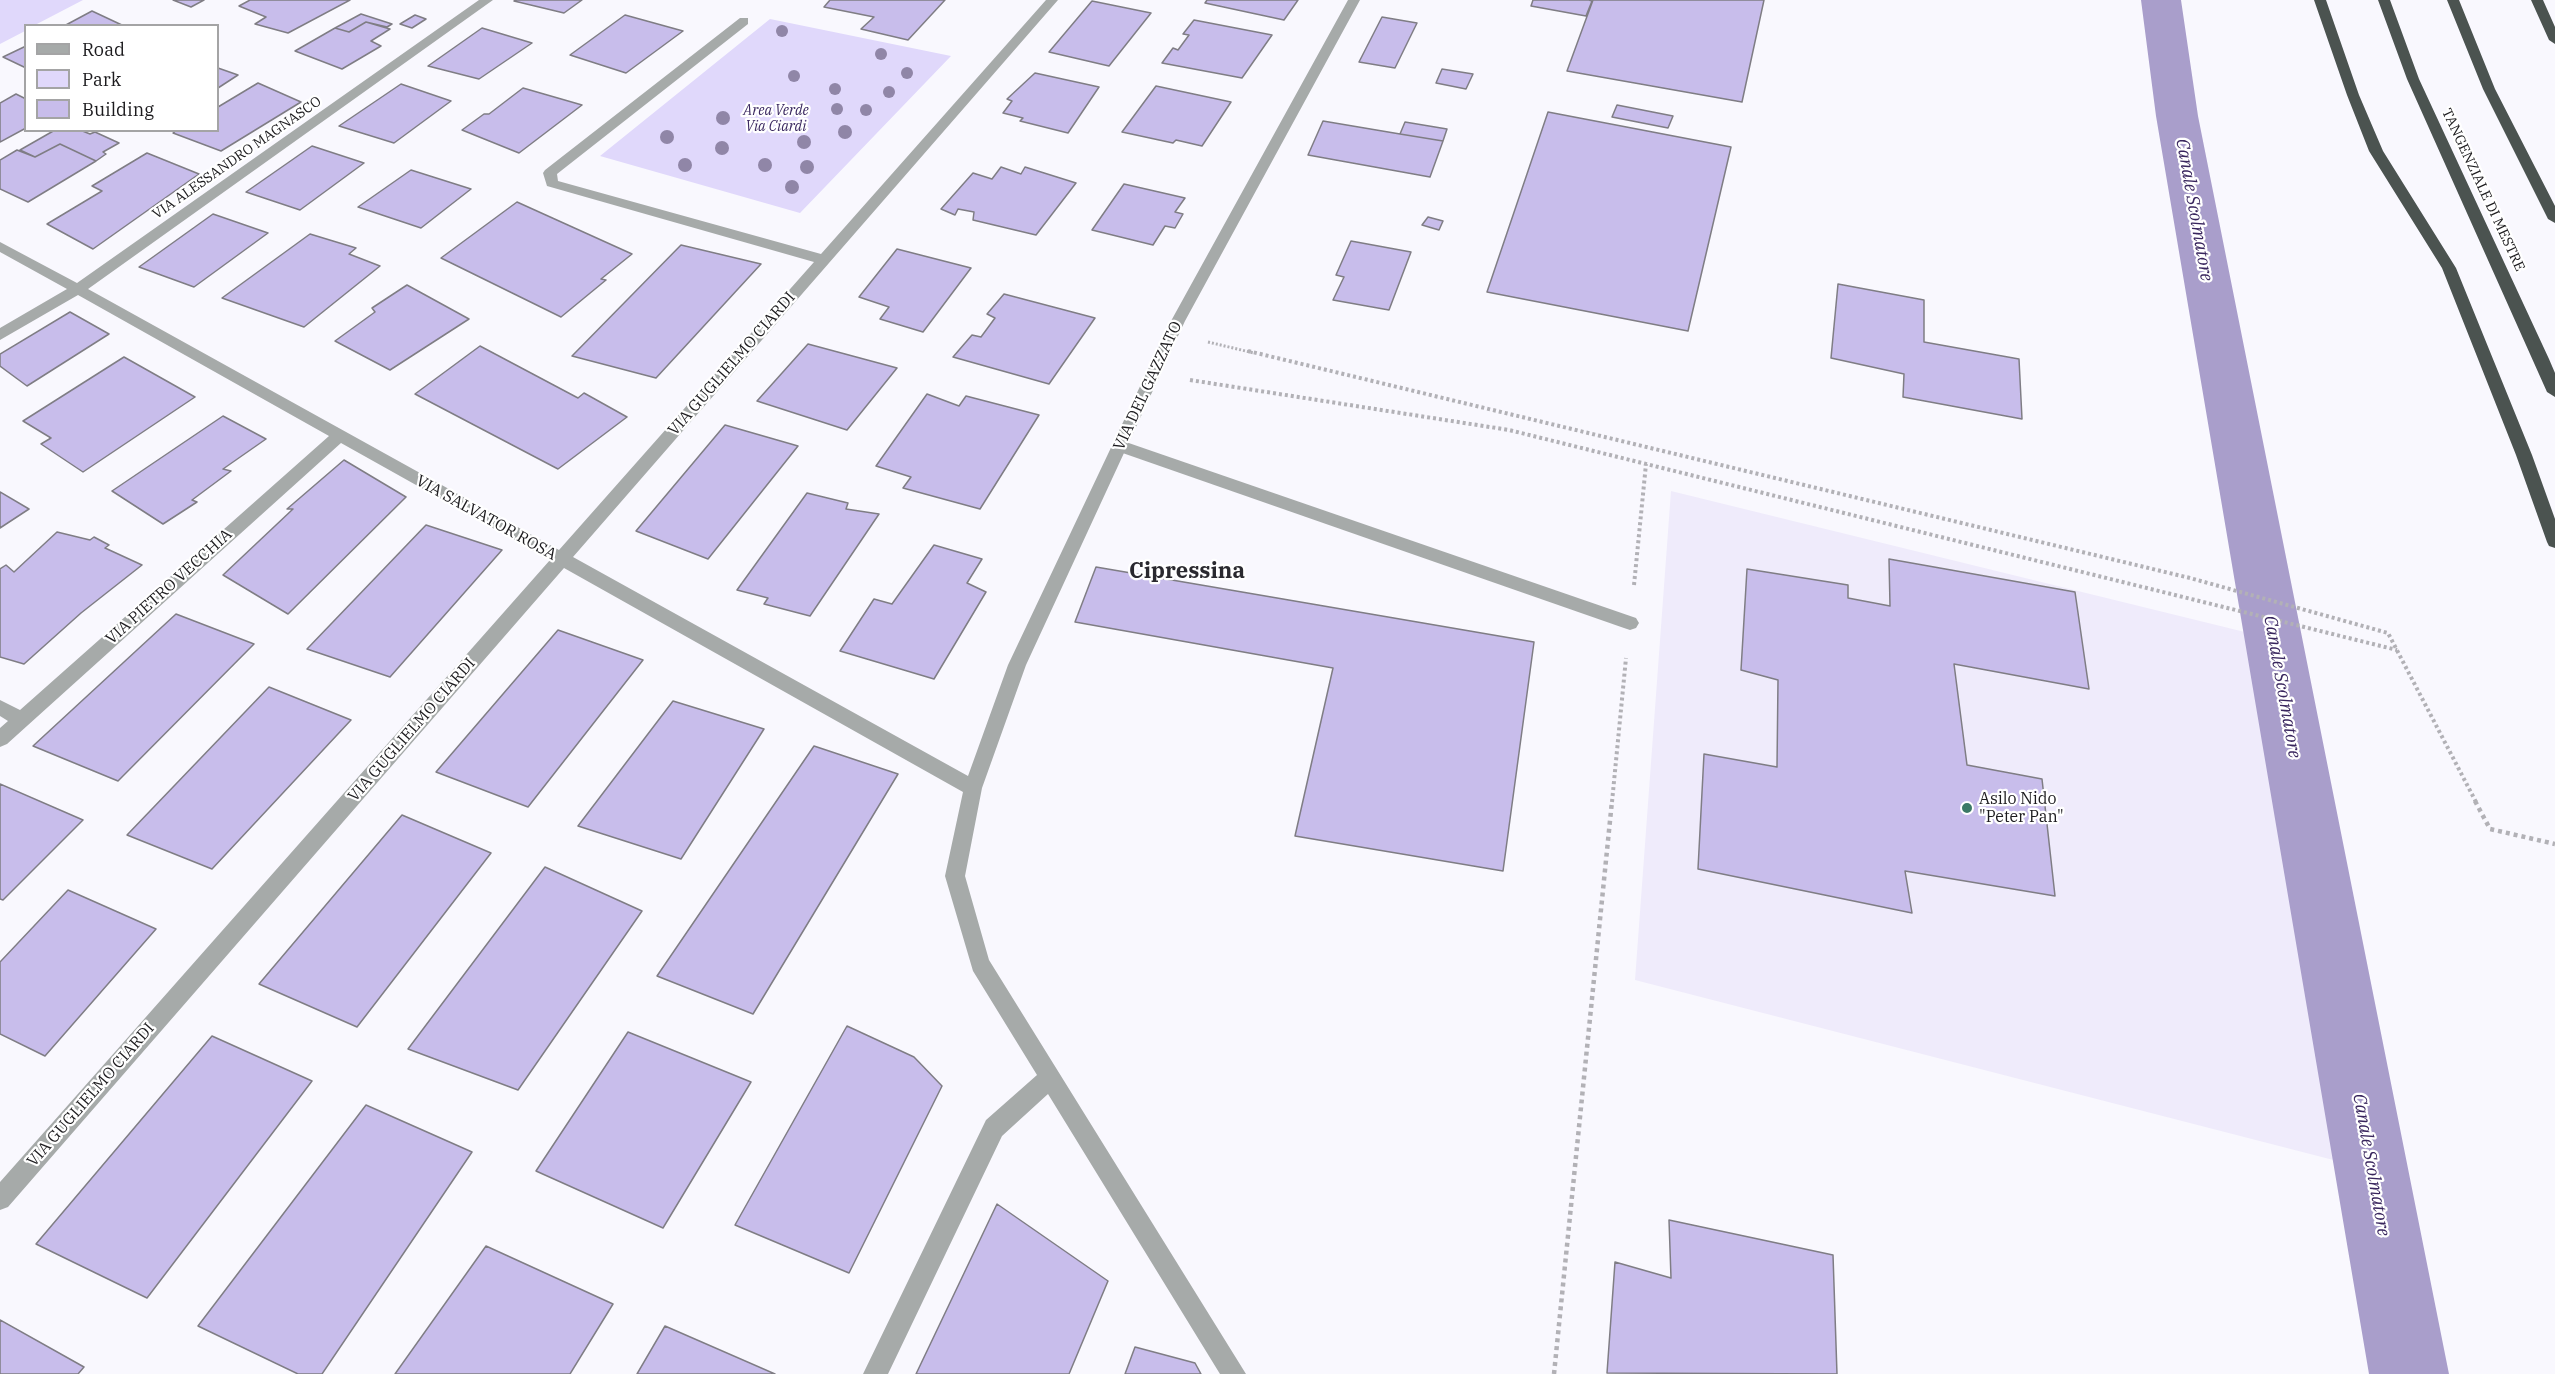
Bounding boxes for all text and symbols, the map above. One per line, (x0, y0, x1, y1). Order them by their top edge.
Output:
legend (24, 24, 219, 132)
text: Road (82, 38, 125, 61)
text: Park (82, 68, 121, 91)
street label: VIA ALESSANDRO MAGNASCO (149, 93, 325, 223)
text: Building (82, 98, 154, 121)
park label: Area Verde Via Ciardi (743, 103, 809, 136)
street label: TANGENZIALE DI MESTRE (2438, 106, 2528, 274)
water label: Canale Scolmatore (2171, 137, 2217, 283)
street label: VIA GUGLIELMO CIARDI (664, 288, 800, 440)
street label: VIA DEL GAZZATO (1110, 318, 1186, 454)
street label: VIA SALVATOR ROSA (412, 471, 560, 565)
street label: VIA PIETRO VECCHIA (102, 525, 236, 649)
district label: Cipressina (1129, 559, 1245, 585)
water label: Canale Scolmatore (2259, 614, 2305, 760)
street label: VIA GUGLIELMO CIARDI (344, 654, 480, 806)
place label: Asilo Nido "Peter Pan" (1979, 789, 2064, 827)
marker: Asilo Nido "Peter Pan" (1960, 801, 1974, 815)
street label: VIA GUGLIELMO CIARDI (23, 1019, 159, 1171)
water label: Canale Scolmatore (2348, 1092, 2394, 1238)

